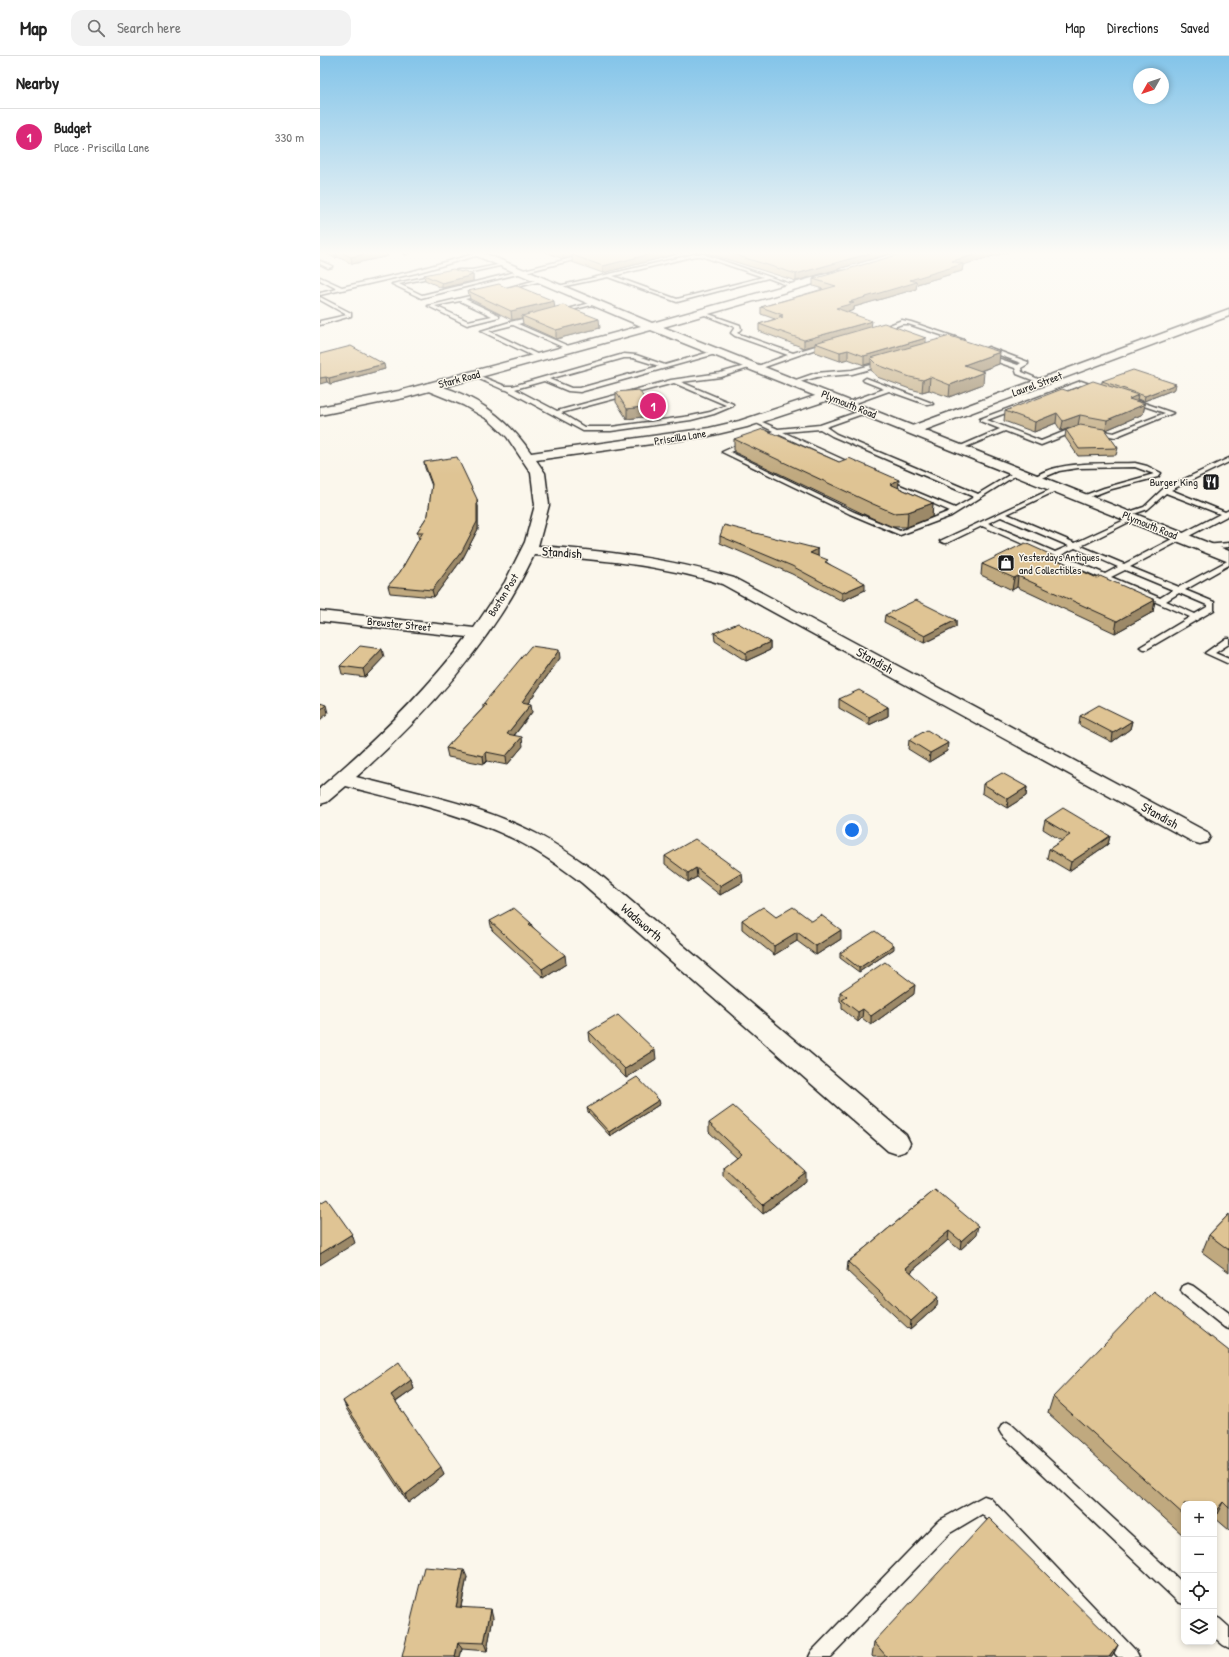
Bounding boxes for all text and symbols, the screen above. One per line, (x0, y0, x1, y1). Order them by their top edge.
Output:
search box (71, 10, 351, 46)
text: Map (20, 15, 47, 41)
icon: search (85, 17, 107, 39)
text: Search here (117, 17, 181, 38)
text: Map (1065, 18, 1085, 37)
text: Directions (1107, 18, 1158, 37)
text: Saved (1180, 18, 1209, 37)
north arrow (1133, 68, 1169, 104)
text: Nearby (16, 71, 59, 94)
text: Budget (54, 117, 91, 138)
text: 1 (27, 128, 31, 146)
text: 330 m (275, 128, 304, 146)
text: Place · Priscilla Lane (54, 138, 149, 156)
street label: Stark Road (437, 367, 482, 391)
street label: Laurel Street (1010, 368, 1064, 400)
street label: Plymouth Road (819, 387, 879, 422)
pin: 1 (640, 391, 666, 421)
street label: Priscilla Lane (653, 426, 708, 448)
restaurant icon: Burger King (1201, 472, 1221, 492)
place label: Burger King (1150, 475, 1198, 489)
street label: Plymouth Road (1120, 508, 1180, 543)
street label: Standish (541, 542, 583, 562)
place label: Yesterdays Antiques and Collectibles (1019, 550, 1100, 577)
shop icon: Yesterdays Antiques and Collectibles (996, 553, 1016, 573)
street label: Boston Post (484, 571, 522, 619)
street label: Brewster Street (366, 614, 432, 634)
street label: Standish (853, 642, 897, 678)
street label: Standish (1138, 797, 1182, 833)
your location (842, 820, 862, 840)
street label: Wadsworth (617, 899, 667, 945)
map controls (1181, 1501, 1217, 1645)
button: + (1181, 1501, 1217, 1537)
button: − (1181, 1537, 1217, 1573)
button: locate (1181, 1573, 1217, 1609)
button: layers (1181, 1609, 1217, 1645)

